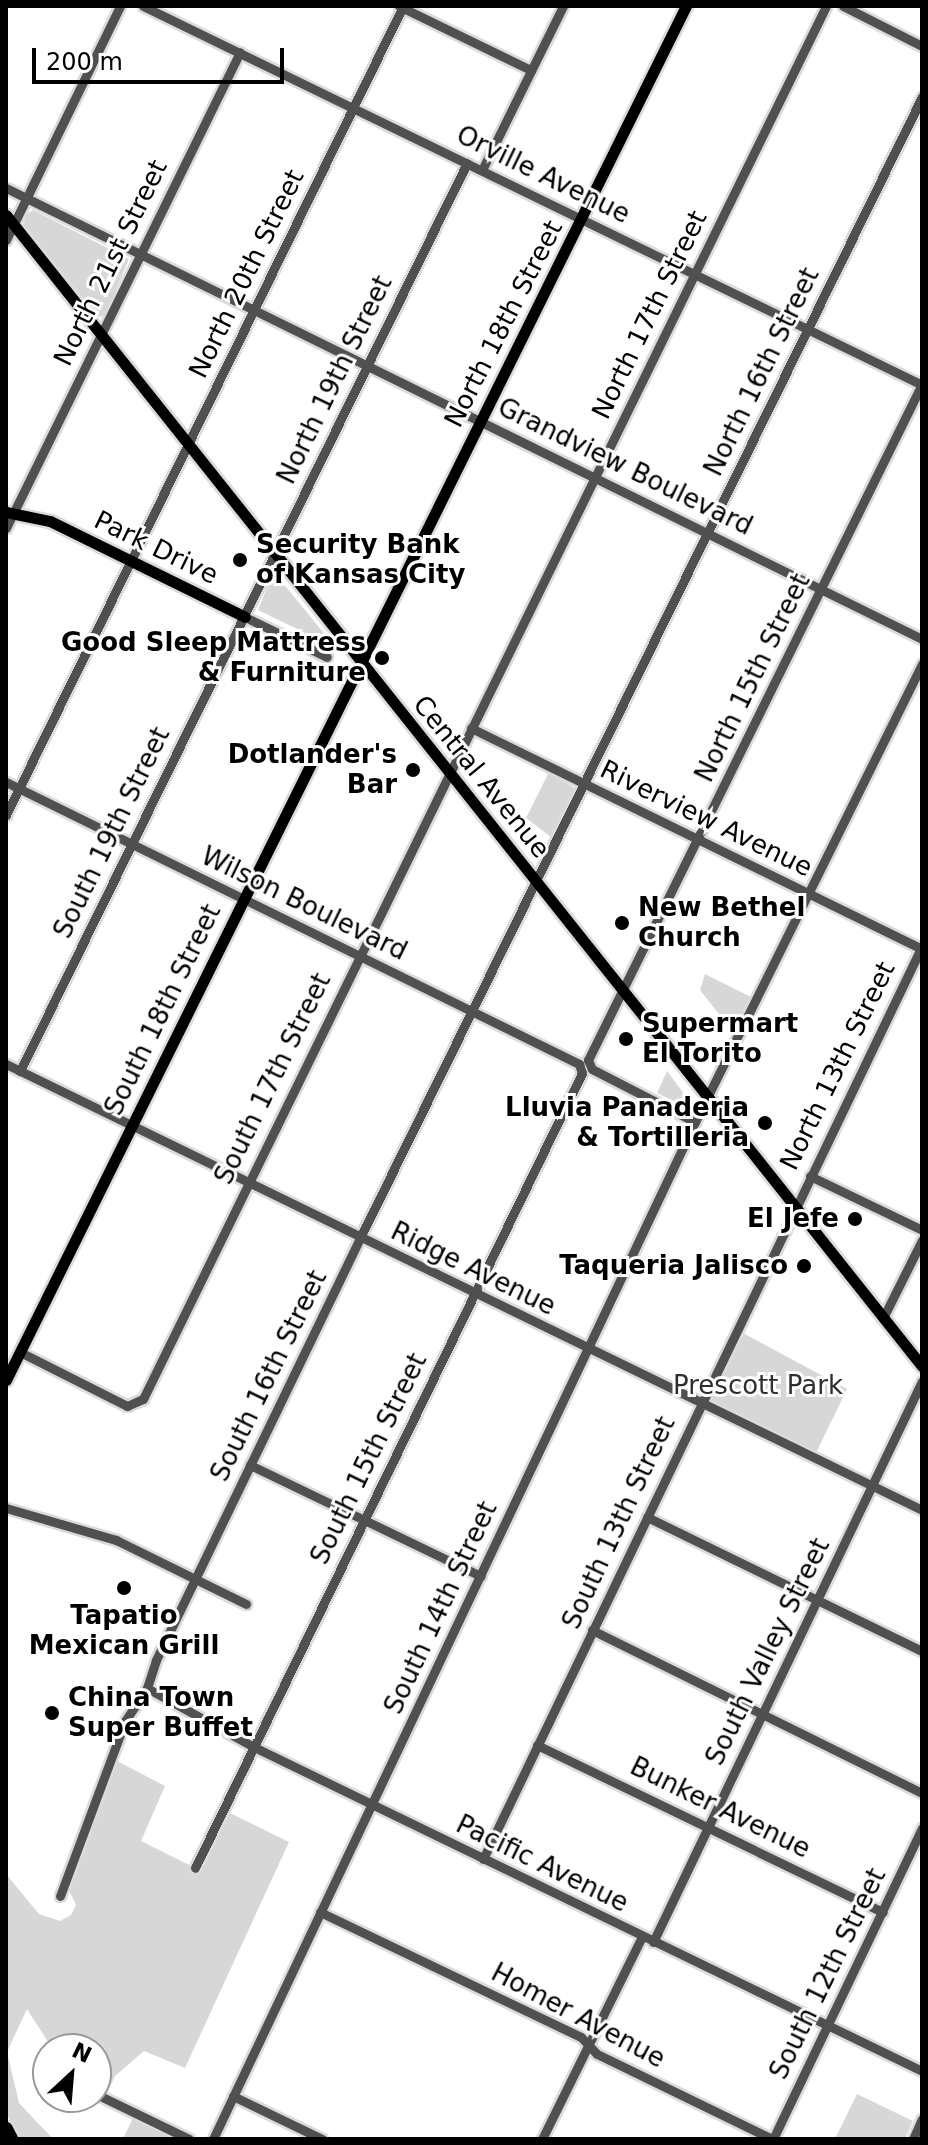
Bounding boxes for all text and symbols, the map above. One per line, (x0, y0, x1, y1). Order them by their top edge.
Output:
scale bar (36, 32, 288, 82)
text: 200 m (46, 48, 123, 76)
street label: Orville Avenue (451, 120, 635, 230)
street label: North 21st Street (48, 155, 174, 371)
street label: North 20th Street (183, 165, 311, 383)
street label: North 17th Street (586, 206, 714, 424)
street label: North 18th Street (438, 215, 570, 433)
street label: North 16th Street (698, 263, 826, 481)
street label: North 19th Street (271, 271, 399, 489)
street label: Grandview Boulevard (493, 392, 757, 542)
street label: Park Drive (89, 505, 223, 591)
place label: Security Bank of Kansas City (256, 529, 465, 590)
marker: Security Bank of Kansas City (231, 551, 249, 569)
street label: North 15th Street (689, 569, 817, 787)
place label: Good Sleep Mattress & Furniture (61, 627, 366, 688)
marker: Good Sleep Mattress & Furniture (373, 649, 391, 667)
street label: Central Avenue (406, 690, 556, 864)
street label: South 19th Street (47, 722, 177, 944)
place label: Dotlander's Bar (228, 739, 397, 800)
street label: Riverview Avenue (595, 754, 817, 884)
marker: Dotlander's Bar (404, 761, 422, 779)
street label: Wilson Boulevard (196, 841, 412, 967)
place label: New Bethel Church (638, 892, 805, 954)
street label: South 18th Street (98, 899, 228, 1121)
marker: New Bethel Church (613, 914, 631, 932)
street label: North 13th Street (774, 957, 902, 1175)
street label: South 17th Street (208, 968, 338, 1190)
place label: Supermart El Torito (642, 1008, 798, 1070)
marker: Supermart El Torito (617, 1030, 635, 1048)
place label: Lluvia Panaderia & Tortilleria (505, 1092, 749, 1154)
marker: Lluvia Panaderia & Tortilleria (756, 1114, 774, 1132)
place label: El Jefe (747, 1203, 839, 1235)
marker: El Jefe (846, 1210, 864, 1228)
street label: Ridge Avenue (386, 1216, 560, 1322)
place label: Taqueria Jalisco (559, 1250, 788, 1282)
marker: Taqueria Jalisco (795, 1257, 813, 1275)
street label: South 16th Street (204, 1265, 334, 1487)
street label: South 15th Street (304, 1348, 434, 1570)
park label: Prescott Park (673, 1370, 843, 1402)
street label: South 13th Street (556, 1412, 682, 1634)
street label: South 14th Street (378, 1497, 504, 1719)
street label: South Valley Street (699, 1533, 837, 1771)
marker: Tapatio Mexican Grill (115, 1579, 133, 1597)
place label: Tapatio Mexican Grill (29, 1600, 219, 1662)
place label: China Town Super Buffet (68, 1682, 253, 1744)
marker: China Town Super Buffet (43, 1704, 61, 1722)
street label: Bunker Avenue (625, 1751, 815, 1865)
street label: Pacific Avenue (451, 1809, 633, 1919)
street label: South 12th Street (763, 1863, 893, 2085)
street label: Homer Avenue (486, 1957, 670, 2075)
north arrow (32, 2033, 112, 2113)
text: N (68, 2038, 96, 2068)

